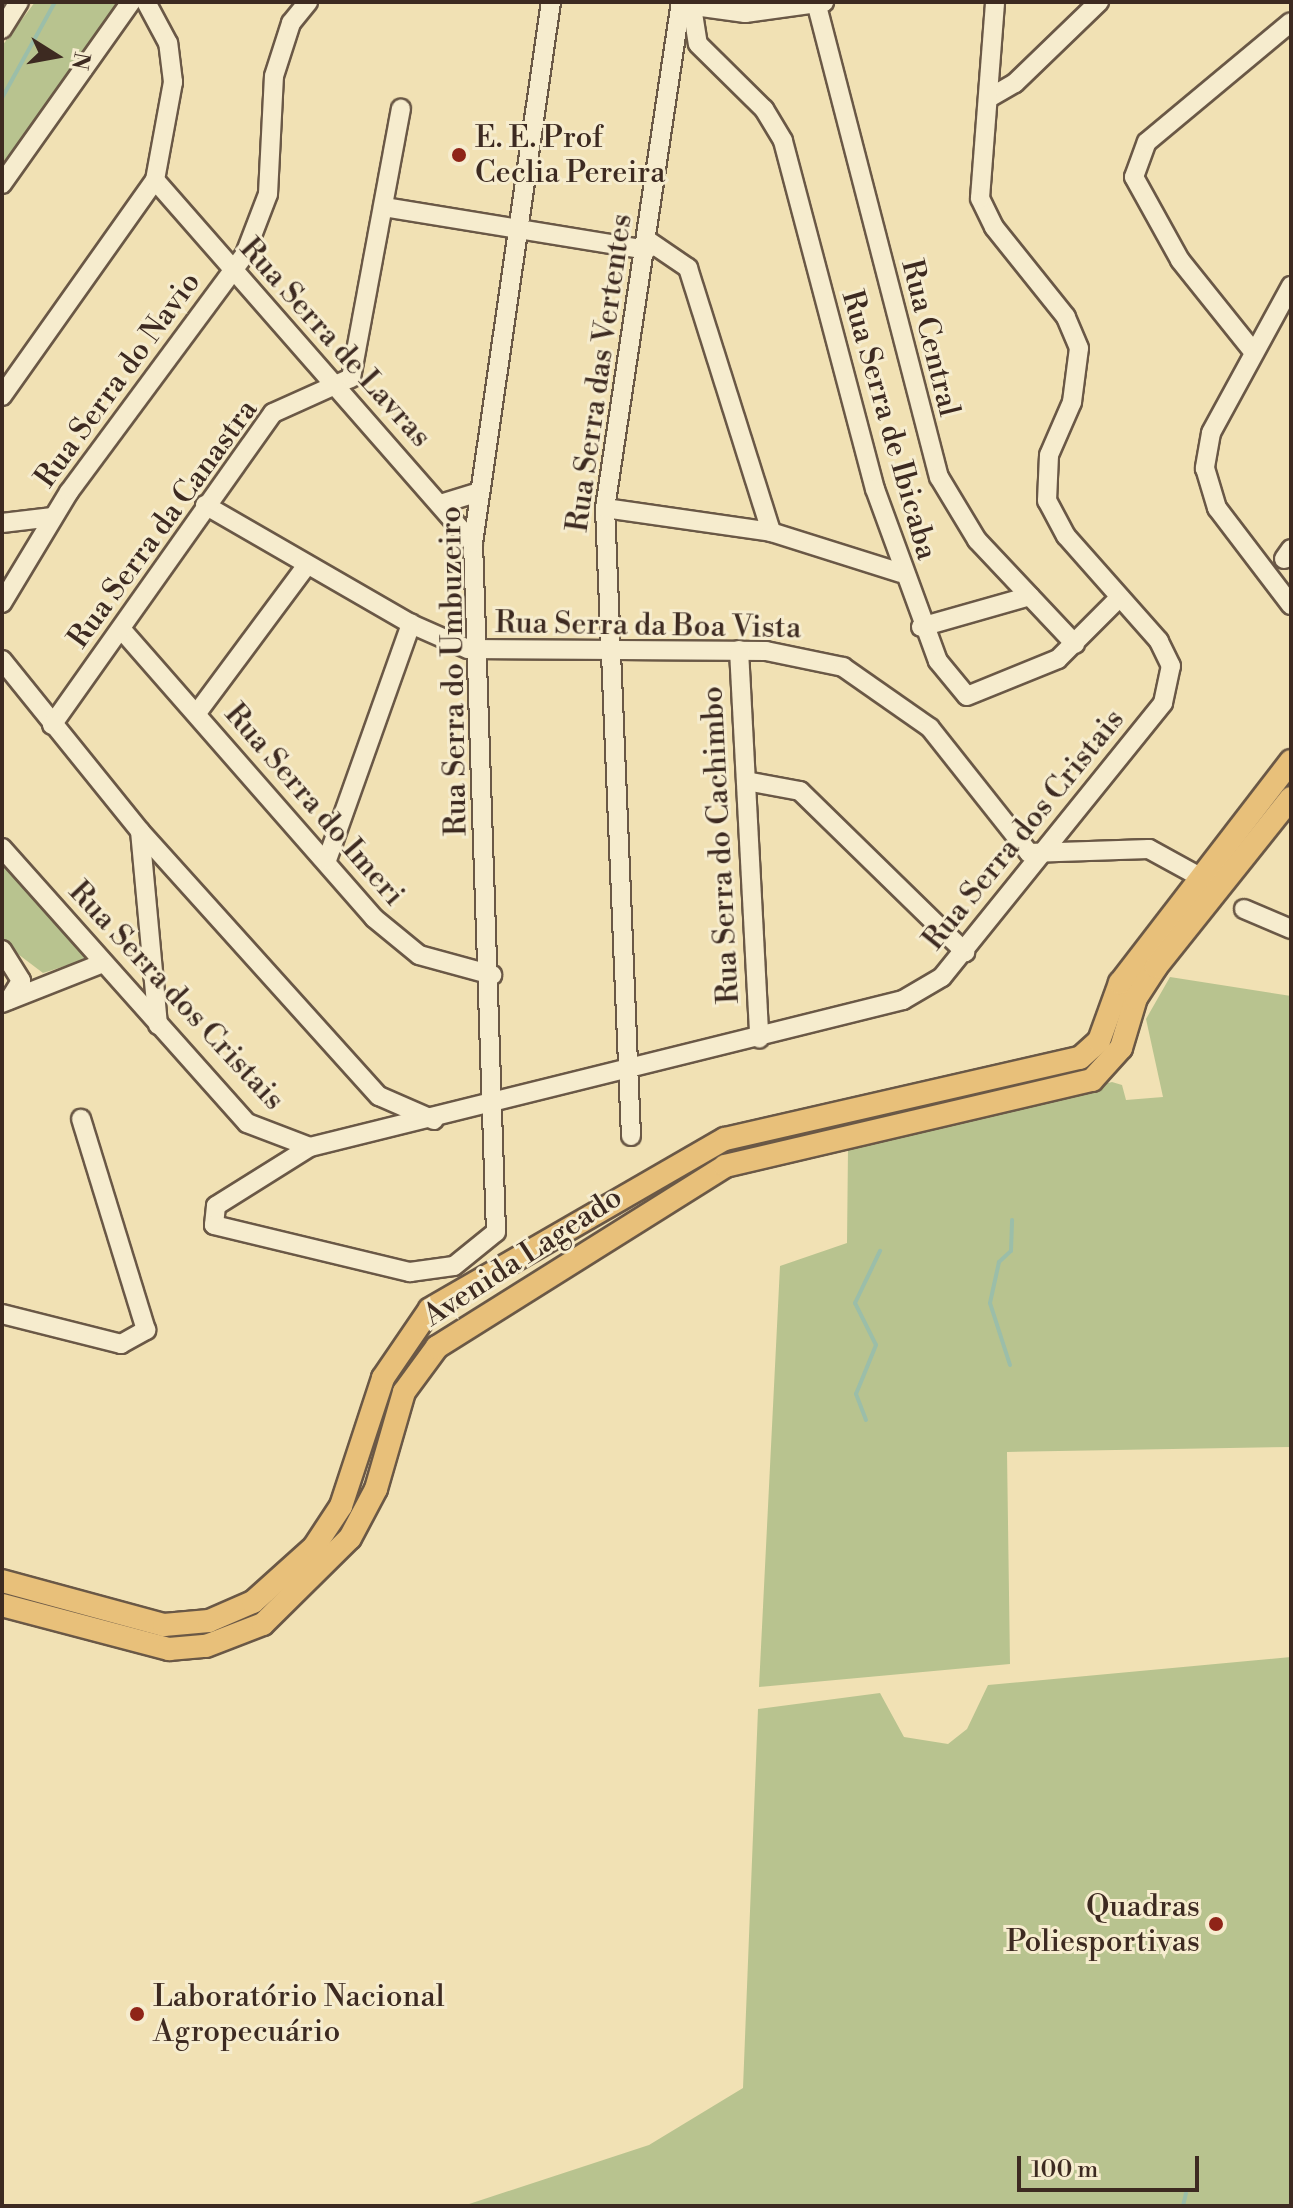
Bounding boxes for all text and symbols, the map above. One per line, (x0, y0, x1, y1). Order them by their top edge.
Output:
north arrow (16, 16, 96, 96)
text: N (65, 50, 95, 72)
place label: E. E. Prof Ceclia Pereira (475, 120, 665, 190)
marker: E. E. Prof Ceclia Pereira (450, 146, 468, 164)
street label: Rua Serra das Vertentes (560, 212, 640, 534)
street label: Rua Serra de Lavras (232, 231, 438, 455)
street label: Rua Central (893, 256, 967, 420)
street label: Rua Serra do Navio (28, 265, 208, 495)
street label: Rua Serra de Ibicaba (833, 286, 945, 564)
street label: Rua Serra da Canastra (61, 393, 265, 655)
street label: Rua Serra do Umbuzeiro (433, 506, 475, 836)
street label: Rua Serra da Boa Vista (495, 605, 801, 647)
street label: Rua Serra do Cachimbo (695, 685, 747, 1005)
street label: Rua Serra do Imeri (217, 697, 411, 913)
street label: Rua Serra dos Cristais (916, 702, 1132, 958)
street label: Rua Serra dos Cristais (61, 874, 291, 1118)
street label: Avenida Lageado (417, 1179, 629, 1335)
place label: Quadras Poliesportivas (1006, 1889, 1200, 1960)
marker: Quadras Poliesportivas (1207, 1915, 1225, 1933)
place label: Laboratório Nacional Agropecuário (153, 1979, 445, 2050)
marker: Laboratório Nacional Agropecuário (128, 2005, 146, 2023)
scale bar (1021, 2140, 1203, 2190)
text: 100 m (1031, 2155, 1098, 2185)

